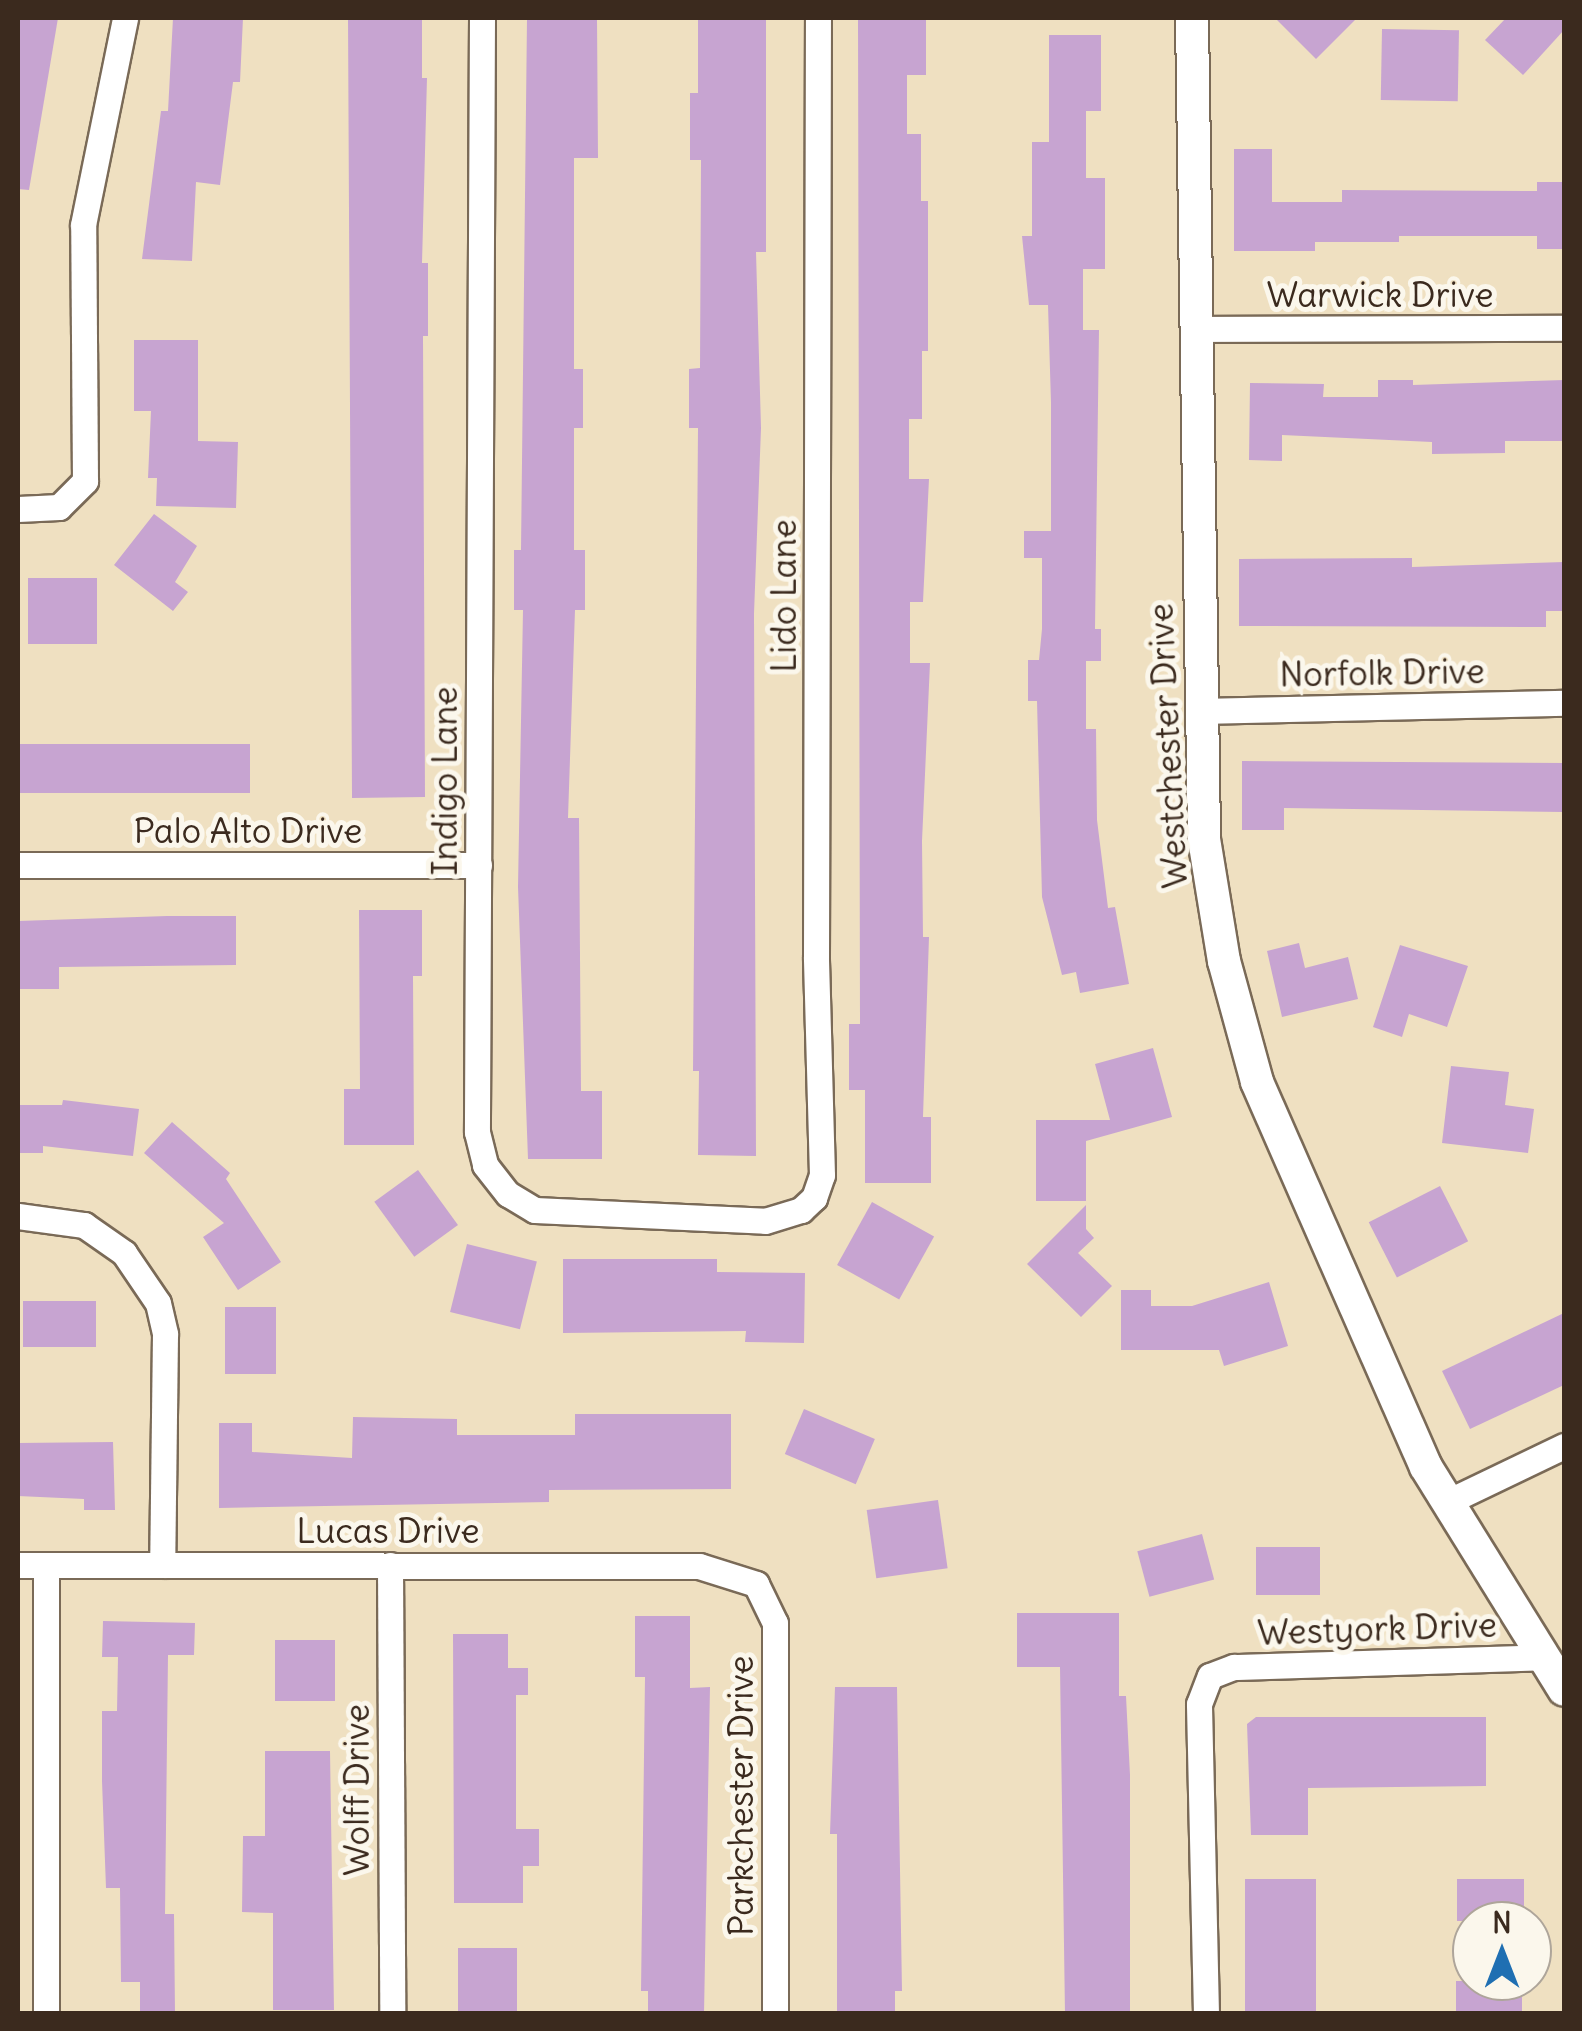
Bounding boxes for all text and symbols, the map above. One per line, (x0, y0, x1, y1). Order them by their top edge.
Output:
street label: Warwick Drive (1266, 273, 1494, 315)
street label: Lido Lane (762, 519, 804, 673)
street label: Westchester Drive (1139, 602, 1195, 890)
street label: Norfolk Drive (1279, 649, 1485, 695)
street label: Indigo Lane (423, 686, 465, 876)
street label: Palo Alto Drive (134, 809, 362, 851)
street label: Lucas Drive (296, 1509, 480, 1551)
street label: Westyork Drive (1256, 1603, 1498, 1653)
street label: Parkchester Drive (719, 1656, 761, 1936)
street label: Wolff Drive (335, 1704, 377, 1876)
north arrow (1452, 1901, 1552, 2001)
text: N (1492, 1905, 1512, 1941)

